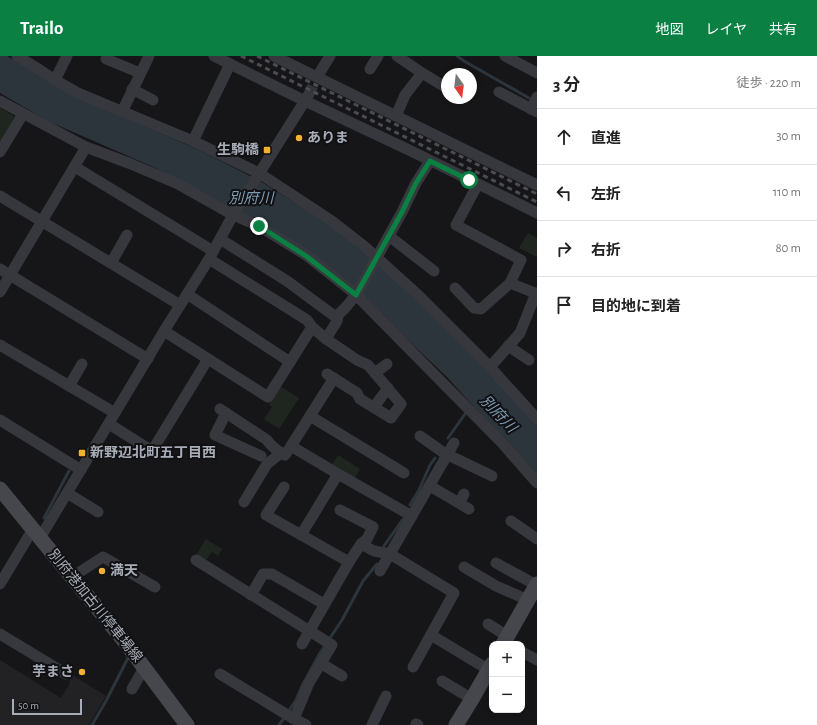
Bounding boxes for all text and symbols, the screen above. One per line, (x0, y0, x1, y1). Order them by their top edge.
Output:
text: Trailo (20, 19, 63, 38)
text: 地図 (655, 23, 683, 37)
text: レイヤ (705, 23, 747, 37)
text: 共有 (769, 23, 797, 37)
north arrow (441, 68, 477, 104)
text: 3 分 (553, 76, 580, 93)
text: 徒歩 · 220 m (736, 77, 801, 90)
icon: ahead (553, 126, 575, 148)
place label: ありま (307, 130, 349, 145)
text: 30 m (776, 130, 801, 143)
text: 直進 (591, 131, 621, 146)
marker: ありま (294, 133, 304, 143)
place label: 生駒橋 (217, 142, 259, 157)
marker: 生駒橋 (262, 145, 272, 155)
route start (460, 171, 478, 189)
icon: left (553, 182, 575, 204)
text: 110 m (773, 186, 801, 199)
text: 左折 (591, 187, 621, 202)
water label: 別府川 (228, 190, 275, 206)
route end (250, 217, 268, 235)
icon: right (553, 238, 575, 260)
text: 80 m (775, 242, 801, 255)
text: 右折 (591, 243, 621, 258)
icon: arrive (553, 294, 575, 316)
text: 目的地に到着 (591, 299, 681, 314)
water label: 別府川 (477, 392, 521, 437)
place label: 新野辺北町五丁目西 (90, 445, 216, 460)
marker: 新野辺北町五丁目西 (77, 448, 87, 458)
street label: 別府港加古川停車場線 (46, 547, 145, 665)
place label: 満天 (110, 563, 138, 578)
marker: 満天 (97, 566, 107, 576)
map controls (489, 641, 525, 713)
button: + (489, 641, 525, 677)
place label: 芋まさ (32, 664, 74, 679)
marker: 芋まさ (77, 667, 87, 677)
button: − (489, 677, 525, 713)
scale bar (12, 697, 82, 716)
text: 50 m (18, 700, 39, 711)

